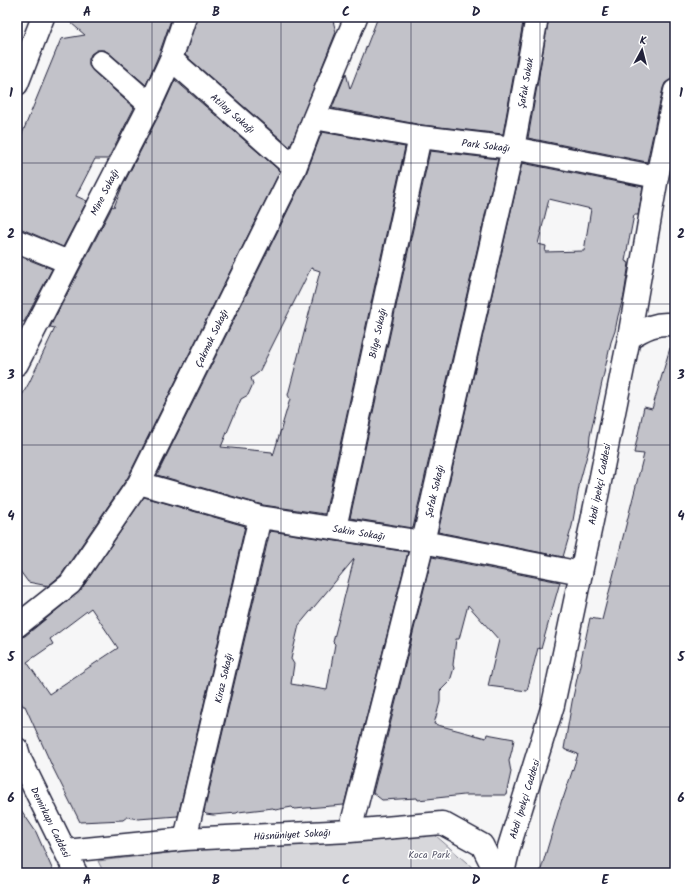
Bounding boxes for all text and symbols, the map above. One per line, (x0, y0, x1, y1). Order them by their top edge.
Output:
text: A (83, 2, 91, 23)
text: B (212, 2, 220, 23)
text: C (342, 2, 350, 23)
text: D (472, 2, 481, 23)
text: E (601, 2, 609, 23)
north arrow (622, 30, 662, 70)
text: K (639, 32, 648, 50)
street label: Şafak Sokak (514, 56, 538, 110)
text: 1 (9, 83, 13, 104)
text: 1 (679, 83, 683, 104)
street label: Atilay Sokağı (206, 90, 259, 138)
street label: Park Sokağı (461, 135, 511, 157)
street label: Mine Sokağı (86, 166, 124, 219)
text: 2 (7, 224, 15, 245)
text: 2 (677, 224, 685, 245)
street label: Çakmak Sokağı (191, 306, 233, 370)
street label: Bilge Sokağı (365, 306, 391, 360)
text: 3 (6, 365, 15, 386)
text: 3 (676, 365, 685, 386)
street label: Abdi İpekçi Caddesi (584, 442, 616, 526)
street label: Şafak Sokağı (421, 463, 449, 519)
text: 4 (7, 506, 15, 527)
text: 4 (677, 506, 685, 527)
street label: Sakin Sokağı (331, 521, 387, 545)
text: 5 (7, 647, 16, 668)
text: 5 (677, 647, 686, 668)
street label: Kiraz Sokağı (210, 651, 238, 705)
street label: Abdi İpekçi Caddesi (505, 757, 545, 841)
street label: Demirkapı Caddesi (26, 784, 74, 861)
text: 6 (7, 788, 15, 809)
text: 6 (677, 788, 685, 809)
street label: Hüsnüniyet Sokağı (253, 825, 331, 845)
park label: Koca Park (408, 847, 450, 863)
text: A (83, 870, 91, 890)
text: B (212, 870, 220, 890)
text: C (342, 870, 350, 890)
text: D (472, 870, 481, 890)
text: E (601, 870, 609, 890)

